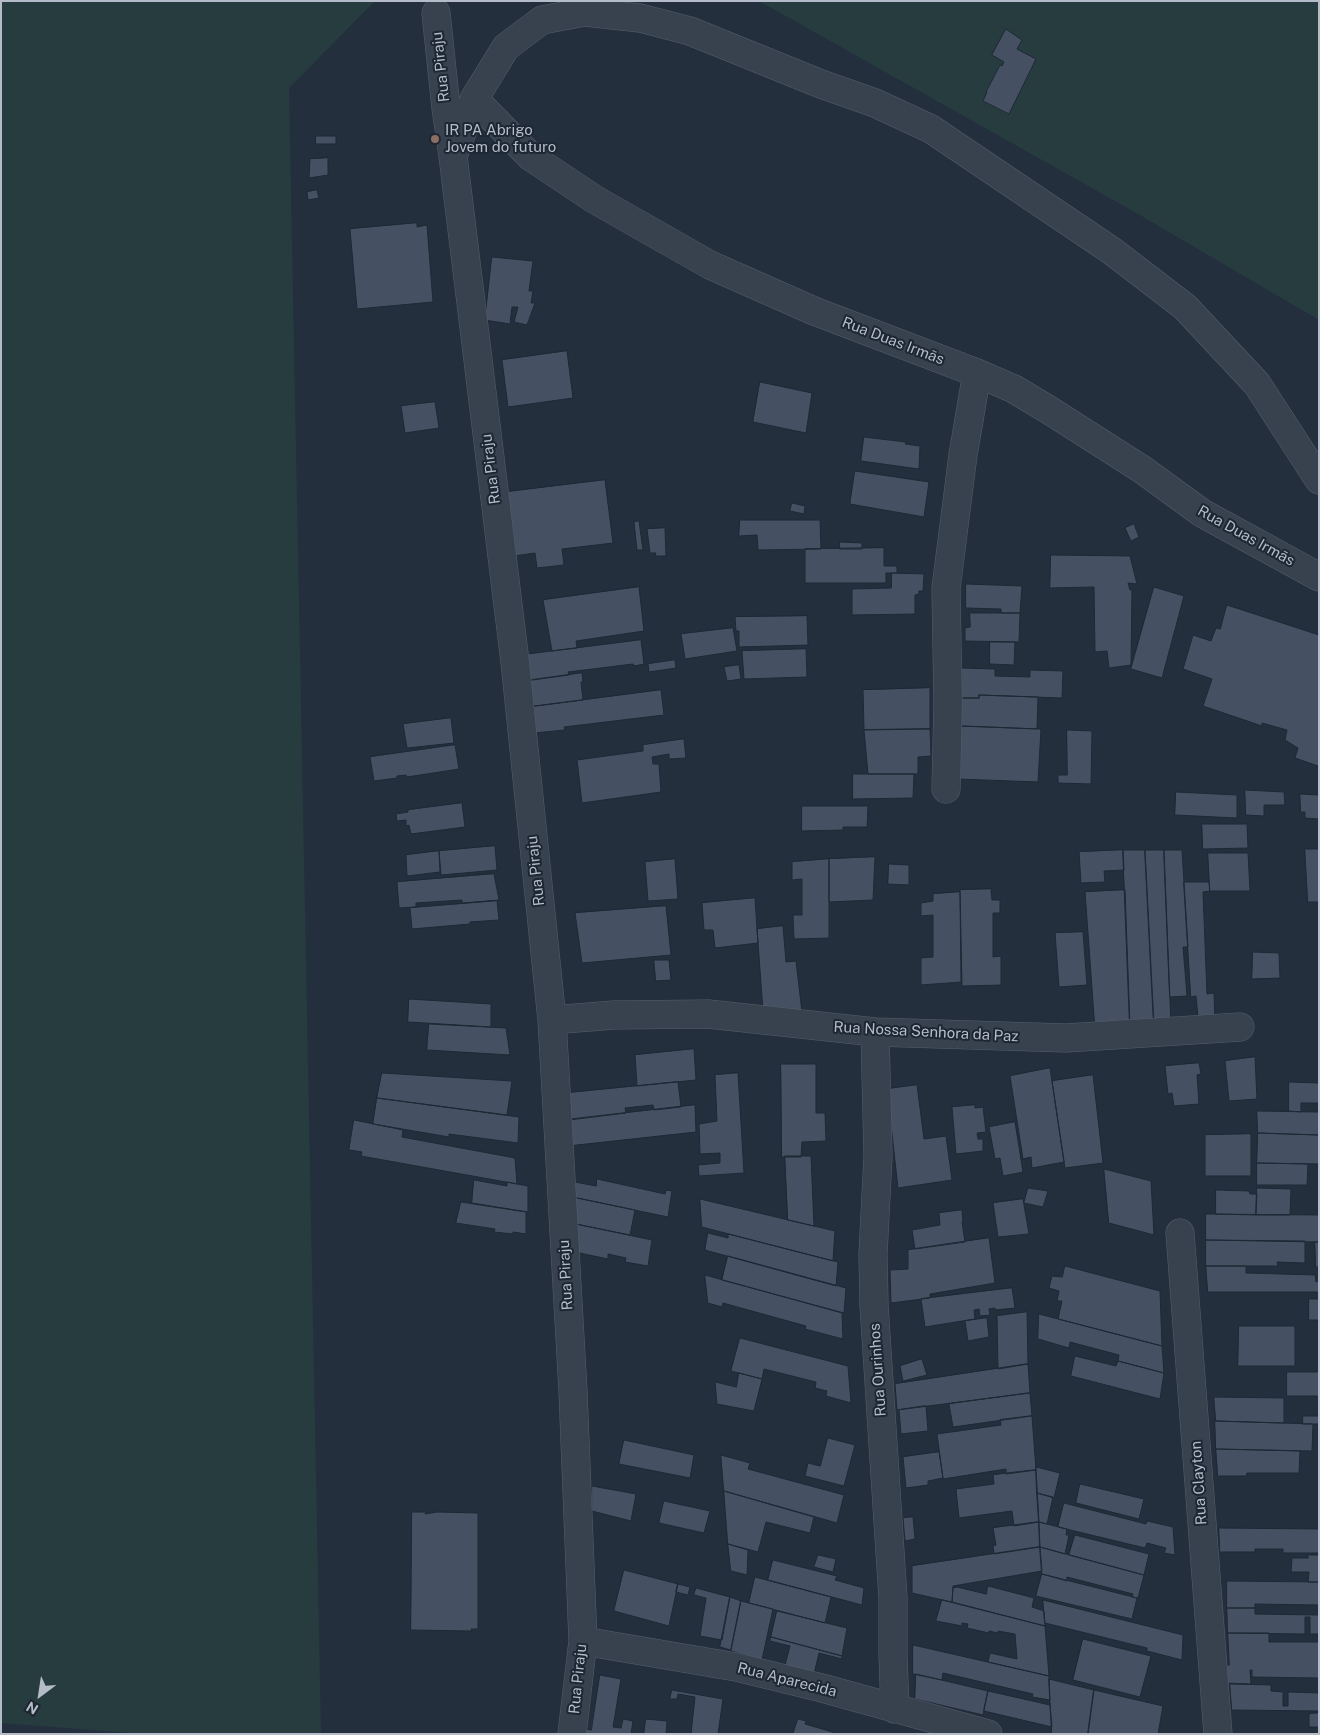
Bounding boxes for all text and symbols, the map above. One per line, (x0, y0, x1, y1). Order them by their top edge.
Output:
street label: Rua Piraju (428, 31, 454, 103)
place label: IR PA Abrigo Jovem do futuro (445, 121, 556, 156)
marker: IR PA Abrigo Jovem do futuro (429, 133, 441, 145)
street label: Rua Duas Irmãs (839, 313, 947, 369)
street label: Rua Piraju (478, 433, 504, 505)
street label: Rua Duas Irmãs (1194, 502, 1298, 570)
street label: Rua Piraju (523, 835, 549, 907)
street label: Rua Nossa Senhora da Paz (833, 1018, 1019, 1046)
street label: Rua Piraju (555, 1239, 577, 1311)
street label: Rua Ourinhos (866, 1323, 890, 1417)
street label: Rua Clayton (1187, 1440, 1211, 1526)
street label: Rua Piraju (565, 1643, 591, 1715)
street label: Rua Aparecida (735, 1659, 839, 1701)
north arrow (15, 1670, 65, 1720)
text: N (23, 1698, 41, 1718)

